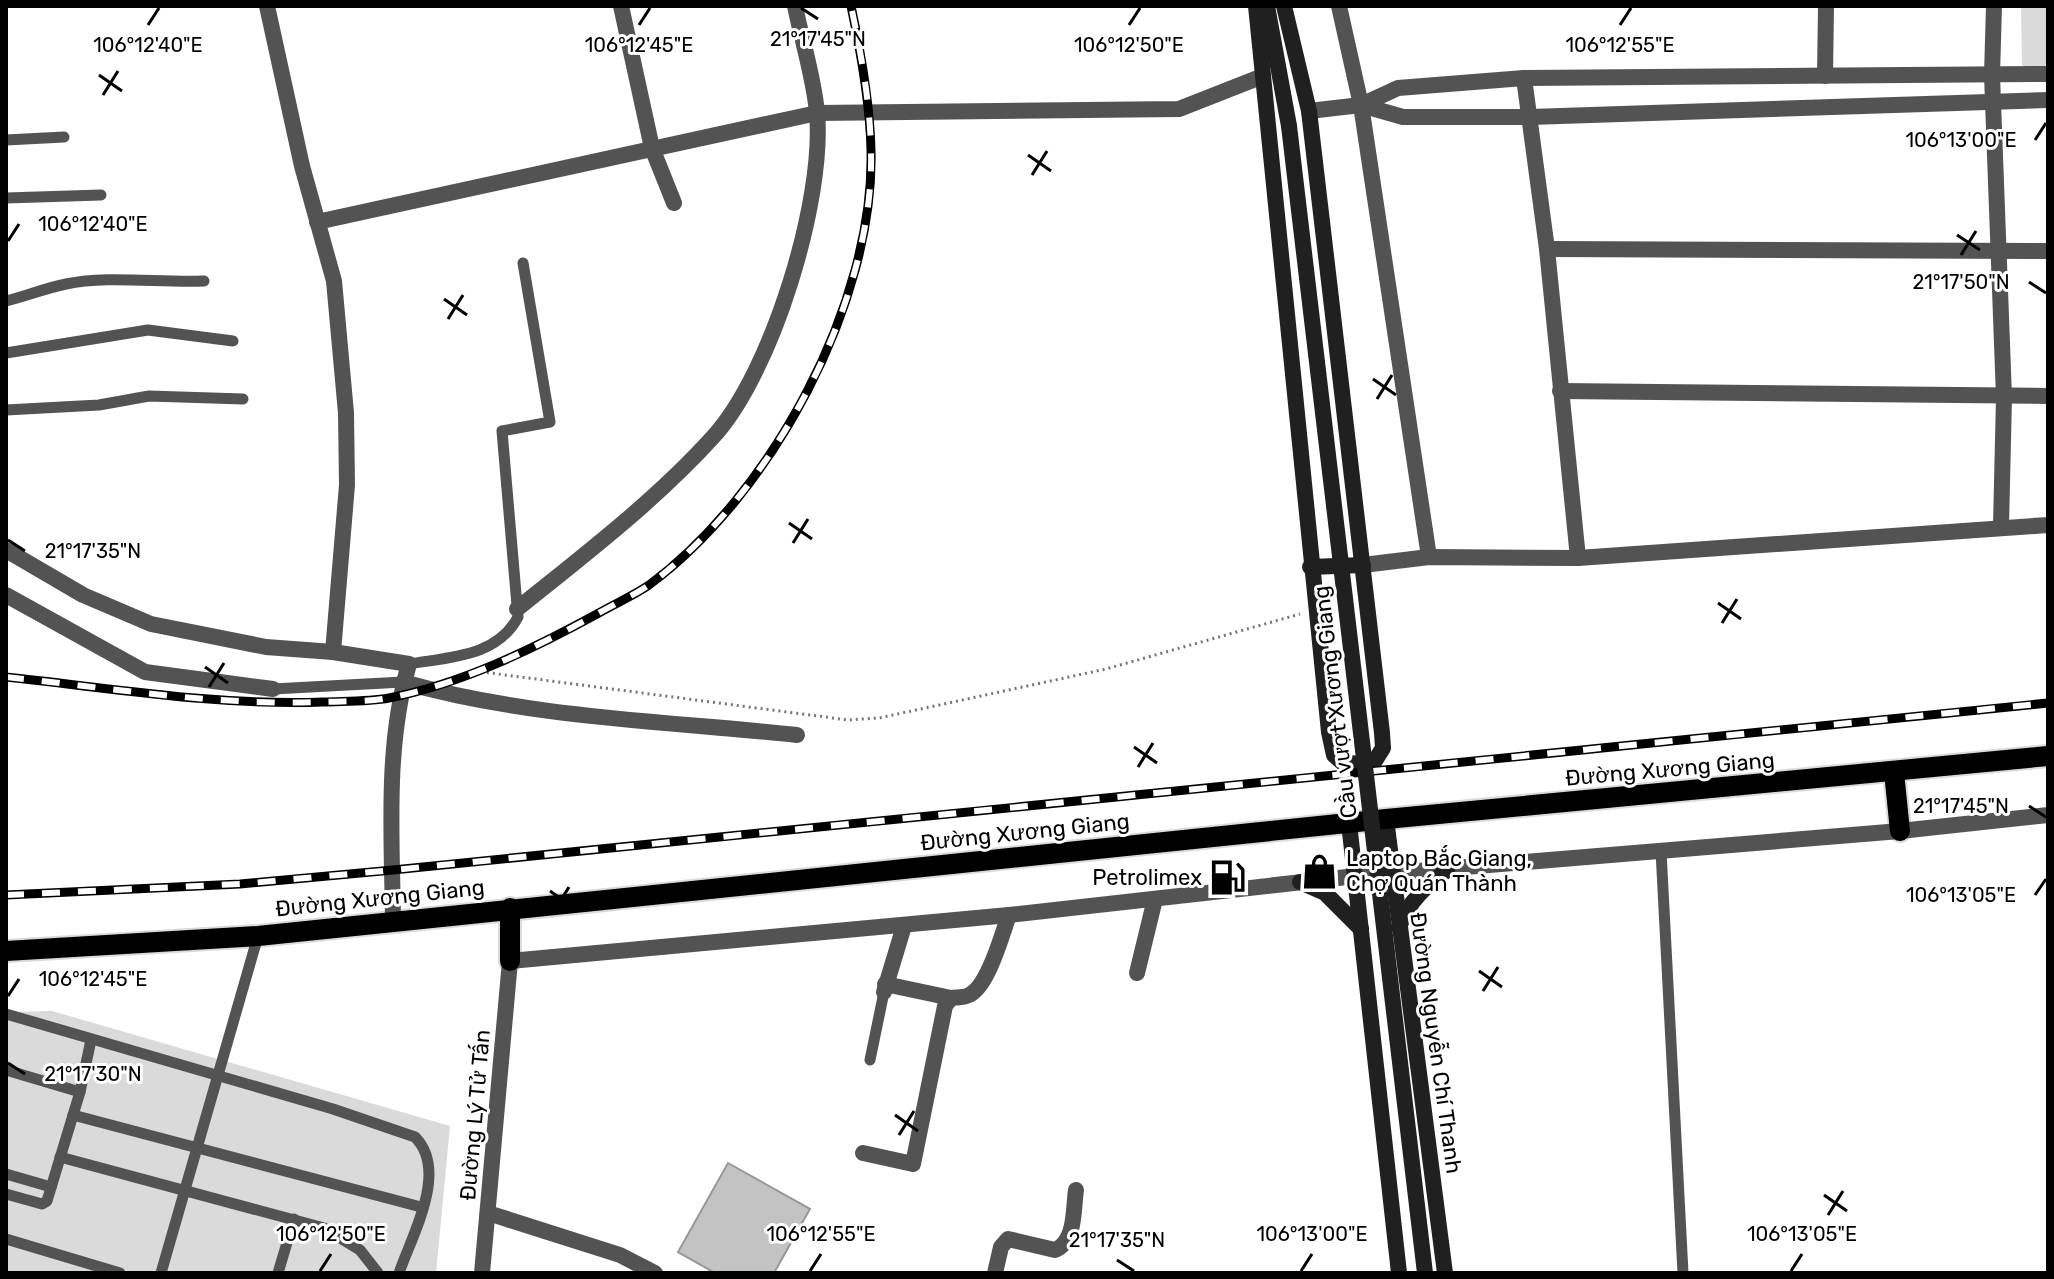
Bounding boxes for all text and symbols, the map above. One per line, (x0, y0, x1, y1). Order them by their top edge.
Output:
text: 21°17'45"N (770, 27, 866, 51)
text: 106°12'40"E (93, 33, 203, 57)
text: 106°12'45"E (585, 33, 693, 57)
text: 106°12'50"E (1074, 33, 1184, 57)
text: 106°12'55"E (1565, 33, 1675, 57)
text: 106°13'00"E (1905, 128, 2017, 152)
text: 106°12'40"E (38, 212, 148, 236)
text: 21°17'50"N (1912, 270, 2010, 294)
text: 21°17'35"N (45, 539, 141, 563)
street label: Cầu vượt Xương Giang (1307, 584, 1363, 820)
street label: Đường Xương Giang (1564, 746, 1776, 792)
text: 21°17'45"N (1913, 794, 2009, 818)
street label: Đường Xương Giang (919, 808, 1131, 856)
place label: Laptop Bắc Giang, Chợ Quán Thành (1346, 845, 1532, 897)
shop icon: Laptop Bắc Giang, Chợ Quán Thành (1301, 852, 1339, 890)
fuel station icon: Petrolimex (1209, 858, 1247, 896)
place label: Petrolimex (1092, 864, 1202, 891)
street label: Đường Xương Giang (274, 874, 486, 922)
text: 106°13'05"E (1906, 883, 2016, 907)
street label: Đường Nguyễn Chí Thanh (1404, 911, 1468, 1175)
text: 106°12'45"E (39, 967, 147, 991)
street label: Đường Lý Tử Tấn (454, 1028, 496, 1202)
text: 21°17'30"N (44, 1062, 142, 1086)
text: 106°12'50"E (276, 1222, 386, 1246)
text: 106°12'55"E (766, 1222, 876, 1246)
text: 106°13'00"E (1256, 1222, 1368, 1246)
text: 106°13'05"E (1747, 1222, 1857, 1246)
text: 21°17'35"N (1069, 1228, 1165, 1252)

